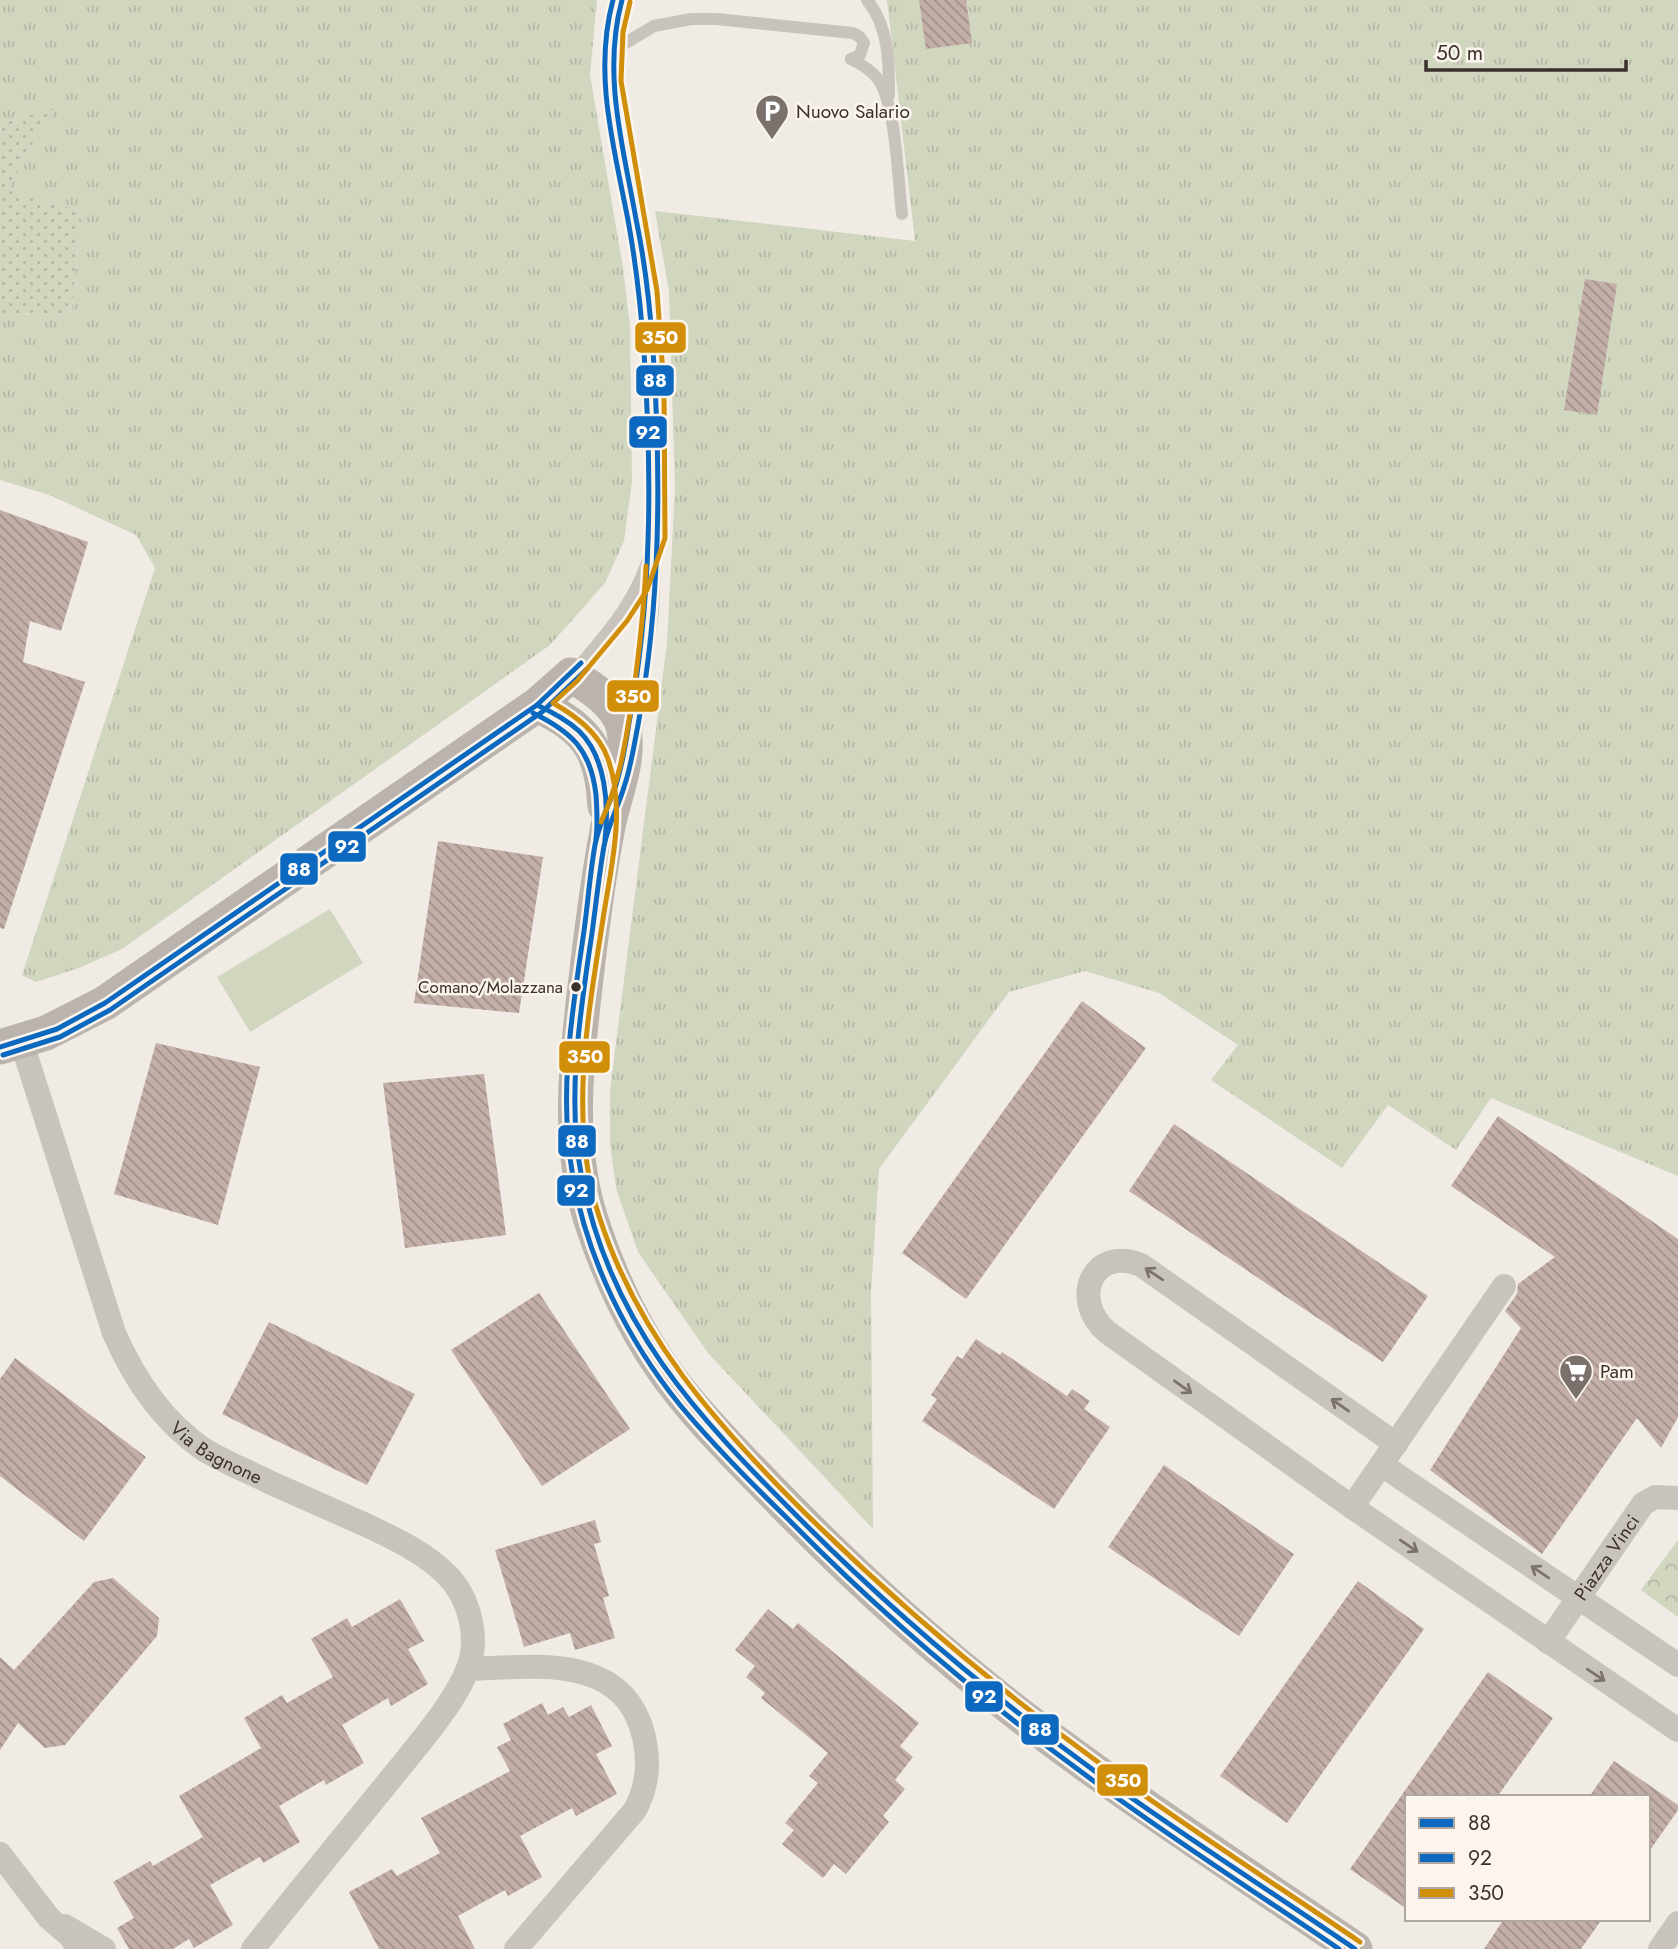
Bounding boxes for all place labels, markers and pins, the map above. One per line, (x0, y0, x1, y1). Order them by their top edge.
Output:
parking icon: Nuovo Salario (753, 92, 791, 141)
place label: Nuovo Salario (796, 98, 910, 125)
place label: Comano/Molazzana (418, 975, 563, 999)
marker: Comano/Molazzana (569, 980, 583, 994)
supermarket icon: Pam (1557, 1352, 1595, 1401)
place label: Pam (1600, 1358, 1634, 1385)

